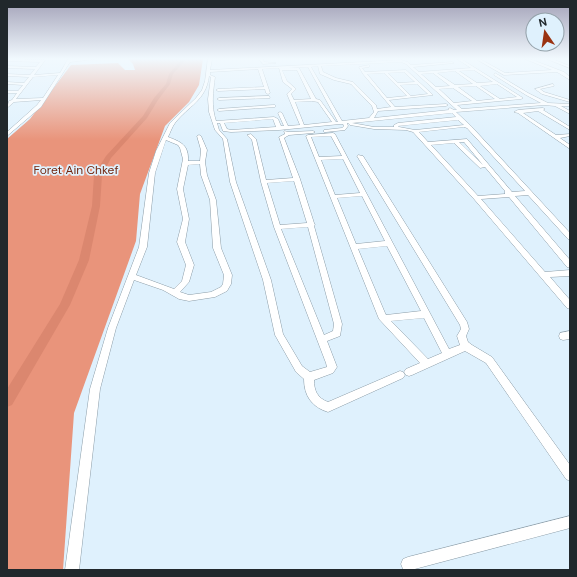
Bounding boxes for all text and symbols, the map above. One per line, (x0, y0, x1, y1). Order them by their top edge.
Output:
north arrow (525, 12, 565, 52)
text: N (537, 15, 548, 30)
park label: Foret Ain Chkef (34, 162, 118, 178)

